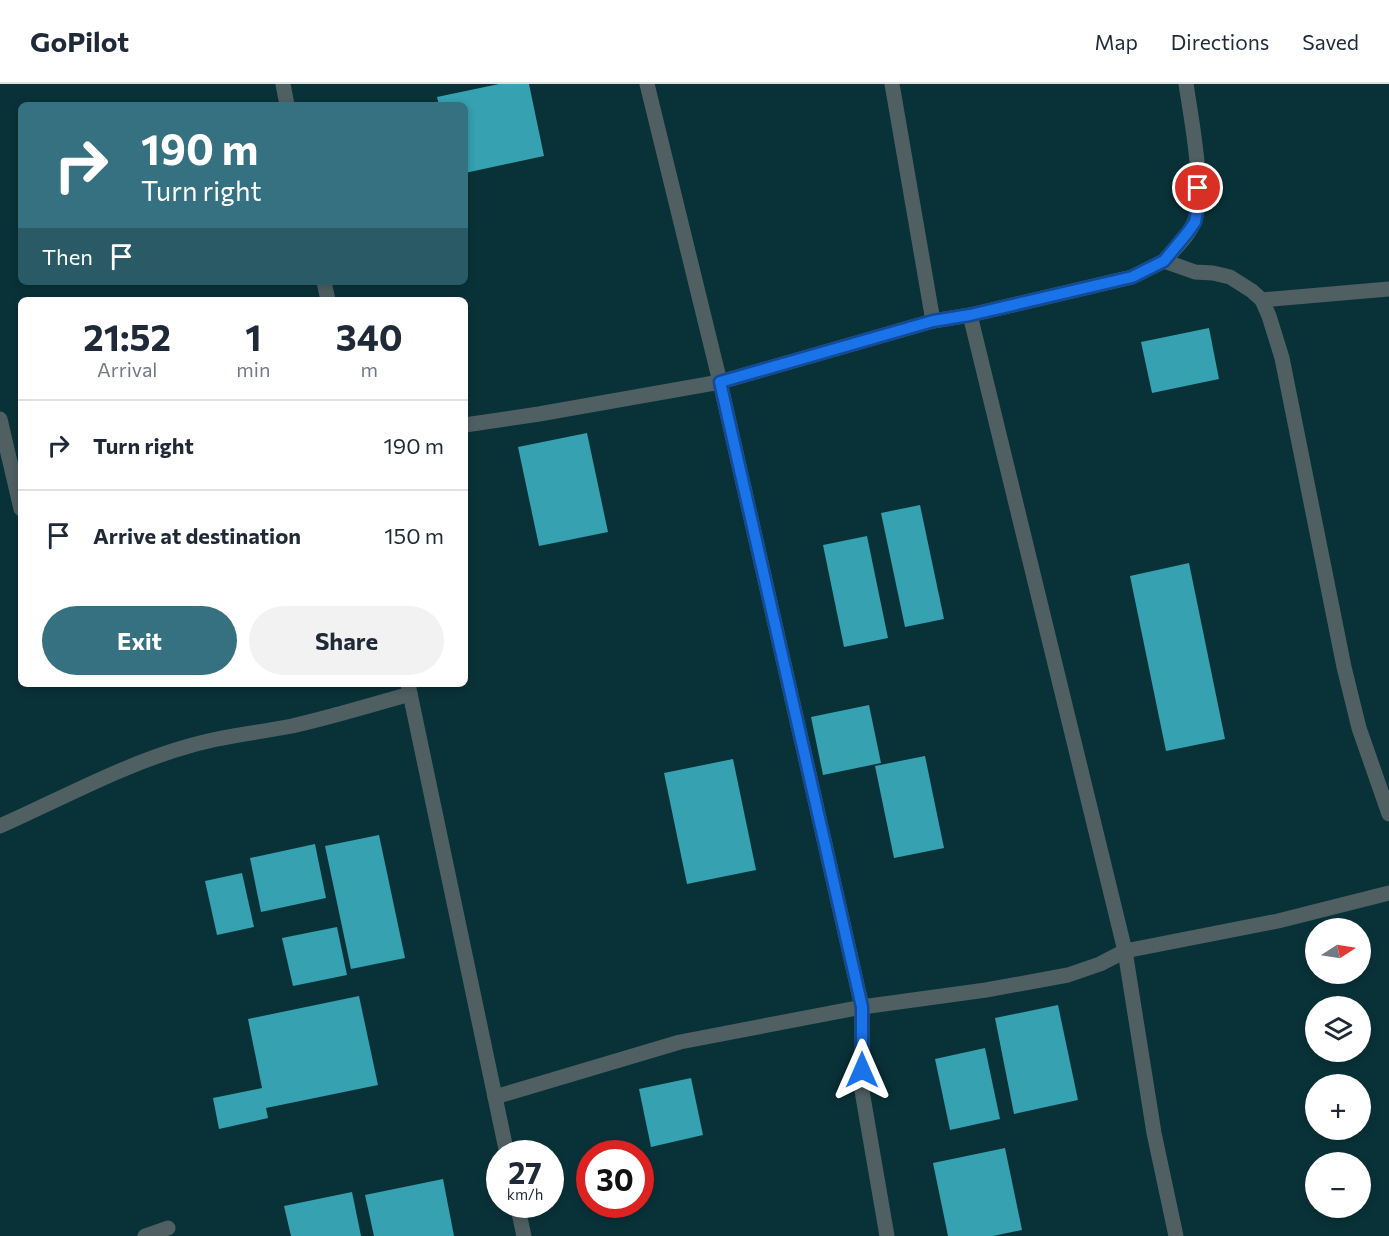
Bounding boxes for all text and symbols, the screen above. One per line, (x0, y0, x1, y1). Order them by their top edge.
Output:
text: GoPilot (30, 24, 129, 58)
text: Map (1095, 29, 1138, 54)
text: Directions (1171, 29, 1269, 54)
text: Saved (1302, 29, 1359, 54)
text: 190 m (141, 122, 259, 174)
icon: right (42, 126, 120, 204)
pin (1172, 162, 1223, 213)
icon: arrive (1181, 171, 1214, 204)
text: Turn right (141, 174, 261, 207)
icon: arrive (105, 240, 138, 273)
text: Then (42, 243, 93, 270)
text: 21:52 (83, 314, 171, 358)
text: 1 (245, 314, 262, 358)
text: 340 (336, 314, 403, 358)
text: Arrival (97, 357, 157, 381)
text: min (236, 357, 270, 381)
text: m (360, 357, 378, 381)
icon: right (42, 429, 75, 462)
text: Turn right (93, 432, 194, 459)
text: 190 m (383, 432, 444, 459)
icon: arrive (42, 519, 75, 552)
text: Arrive at destination (93, 522, 301, 549)
text: 150 m (384, 522, 444, 549)
button: Exit (42, 606, 237, 675)
button: Share (249, 606, 444, 675)
north arrow (1305, 918, 1371, 984)
map controls (1305, 918, 1371, 1218)
button: layers (1305, 996, 1371, 1062)
position arrow (830, 1038, 894, 1102)
button: + (1305, 1074, 1371, 1140)
speed limit sign: 30 (576, 1140, 654, 1218)
button: − (1305, 1152, 1371, 1218)
text: 27 (508, 1153, 542, 1190)
text: km/h (507, 1185, 543, 1203)

